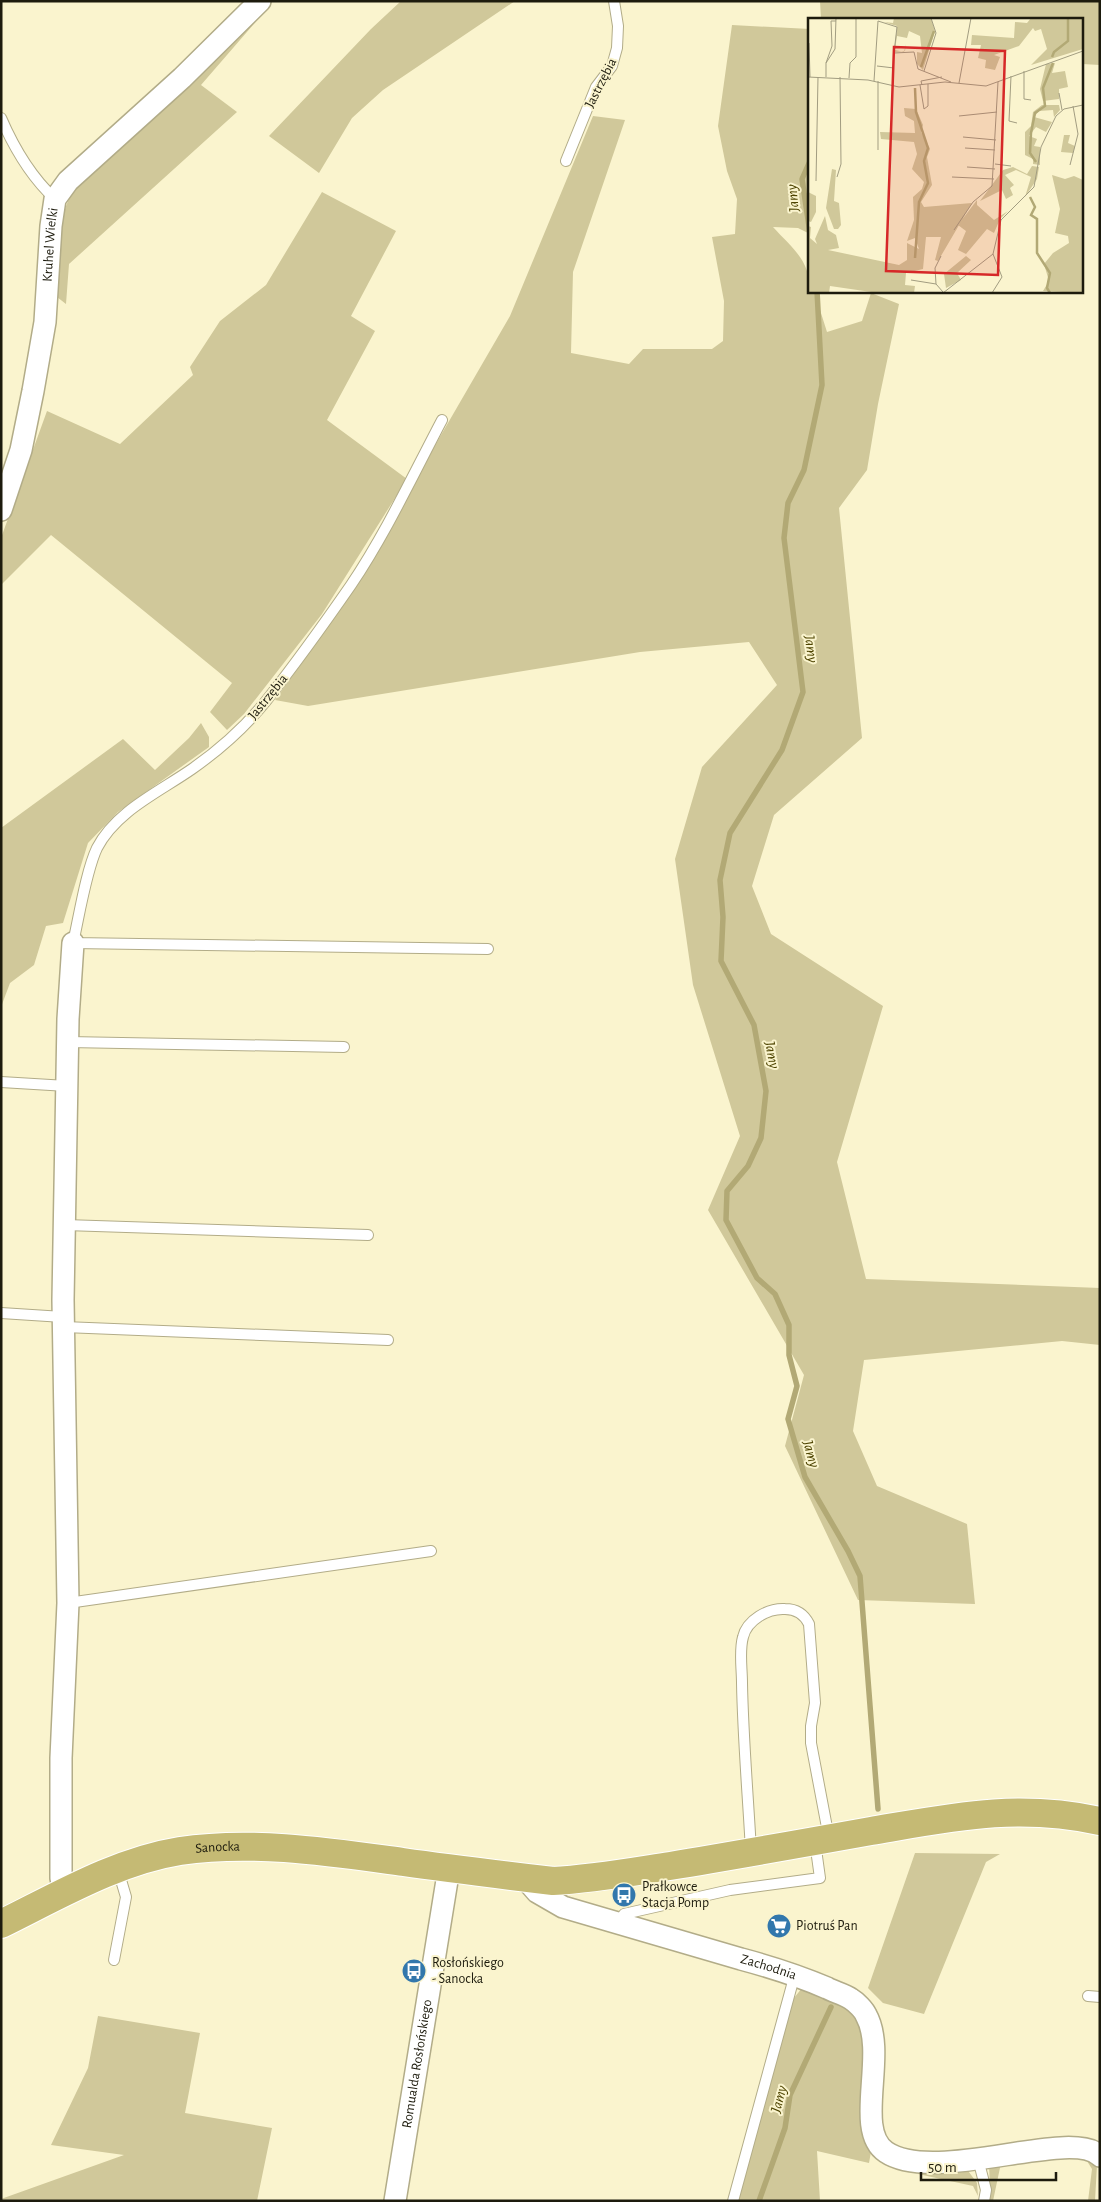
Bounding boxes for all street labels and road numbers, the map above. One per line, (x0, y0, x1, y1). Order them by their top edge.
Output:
street label: Jastrzębia (583, 55, 620, 110)
street label: Kruhel Wielki (41, 207, 61, 282)
street label: Jastrzębia (246, 671, 291, 722)
street label: Sanocka (195, 1840, 241, 1856)
street label: Zachodnia (739, 1952, 799, 1983)
street label: Romualda Rosłońskiego (400, 1998, 435, 2129)

